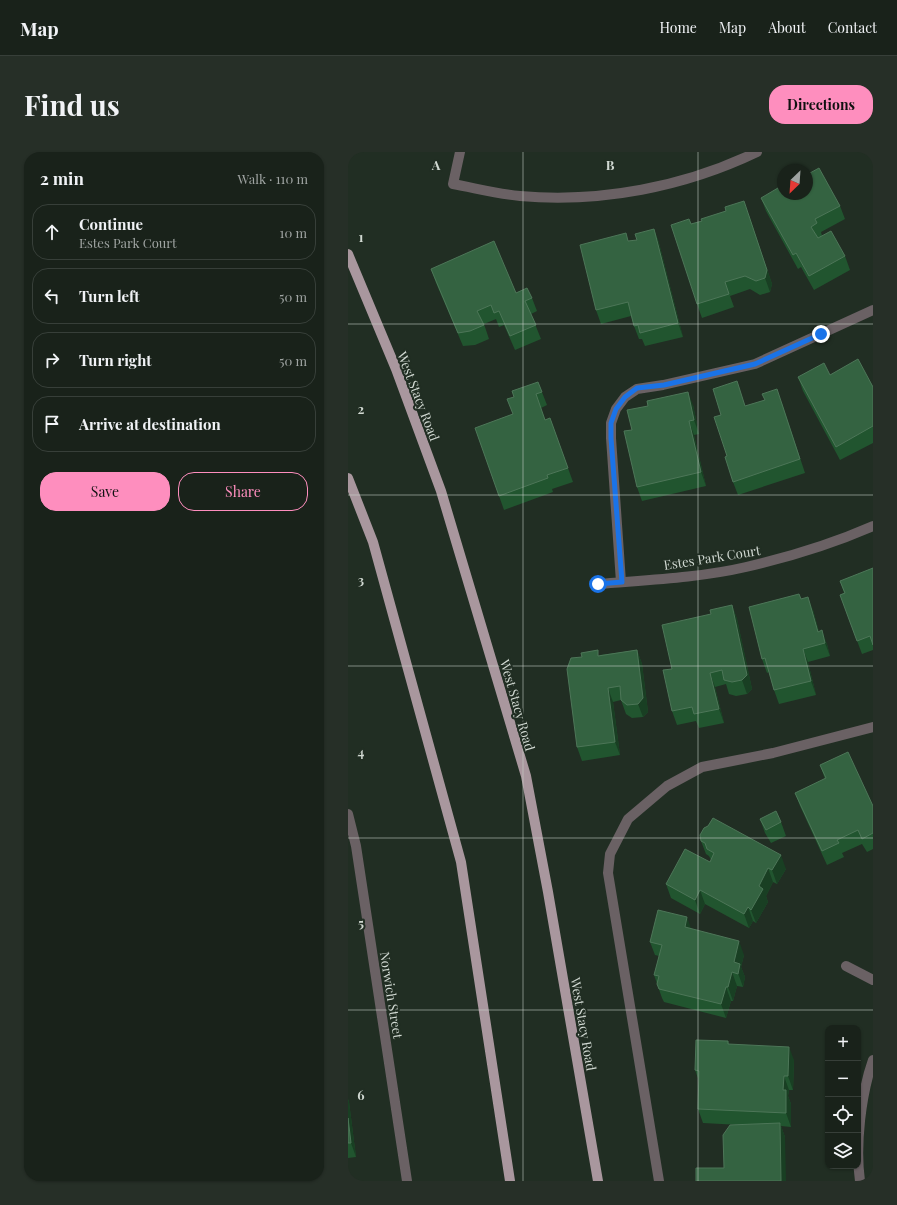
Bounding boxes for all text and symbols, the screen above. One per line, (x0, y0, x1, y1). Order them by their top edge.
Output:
text: Map (20, 15, 59, 41)
text: Home (659, 18, 697, 37)
text: Map (719, 18, 746, 37)
text: About (768, 18, 806, 37)
text: Contact (828, 18, 877, 37)
button: Directions (769, 85, 873, 124)
text: Find us (24, 86, 120, 123)
text: A (431, 156, 441, 173)
text: B (606, 156, 615, 173)
north arrow (777, 164, 813, 200)
text: 2 min (40, 167, 84, 189)
text: Walk · 110 m (238, 170, 308, 187)
text: Continue (79, 214, 143, 234)
icon: ahead (41, 221, 63, 243)
text: 10 m (280, 224, 307, 241)
text: 1 (359, 228, 364, 245)
text: Estes Park Court (79, 234, 177, 251)
icon: left (41, 285, 63, 307)
text: Turn left (79, 286, 140, 306)
text: 50 m (279, 288, 307, 305)
route end (812, 325, 830, 343)
street label: West Stacy Road (394, 348, 444, 443)
icon: right (41, 349, 63, 371)
text: Turn right (79, 350, 152, 370)
text: 50 m (279, 352, 307, 369)
text: 2 (358, 400, 365, 417)
icon: arrive (41, 413, 63, 435)
text: Arrive at destination (79, 414, 221, 434)
button: Save (40, 472, 170, 511)
button: Share (178, 472, 308, 511)
street label: Estes Park Court (662, 541, 762, 573)
text: 3 (358, 571, 364, 588)
route start (589, 575, 607, 593)
street label: West Stacy Road (497, 656, 539, 753)
text: 4 (358, 743, 365, 760)
text: 5 (358, 914, 364, 931)
street label: Norwich Street (377, 950, 407, 1040)
street label: West Stacy Road (567, 975, 601, 1072)
map controls (825, 1025, 861, 1169)
button: + (825, 1025, 861, 1061)
button: − (825, 1061, 861, 1097)
text: 6 (357, 1086, 365, 1103)
button: locate (825, 1097, 861, 1133)
button: layers (825, 1133, 861, 1169)

